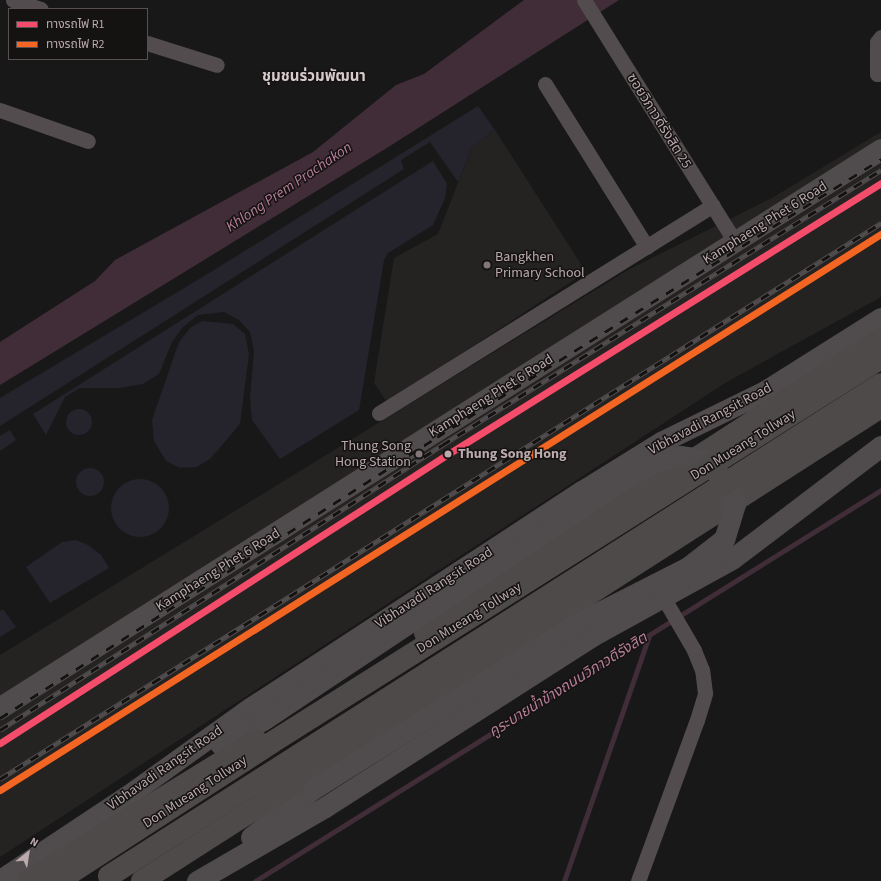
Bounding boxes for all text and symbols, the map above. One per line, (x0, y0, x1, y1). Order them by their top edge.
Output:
legend (8, 8, 148, 60)
text: ทางรถไฟ R1 (46, 16, 105, 33)
text: ทางรถไฟ R2 (46, 36, 105, 53)
district label: ชุมชนร่วมพัฒนา (262, 68, 366, 86)
street label: ซอยวิภาวดีรังสิต 25 (623, 70, 695, 172)
water label: Khlong Prem Prachakon (223, 138, 355, 236)
street label: Kamphaeng Phet 6 Road (700, 178, 830, 268)
place label: Bangkhen Primary School (495, 249, 585, 282)
marker: Bangkhen Primary School (482, 260, 492, 270)
street label: Kamphaeng Phet 6 Road (426, 351, 556, 441)
street label: Vibhavadi Rangsit Road (646, 379, 774, 459)
street label: Don Mueang Tollway (687, 406, 799, 484)
place label: Thung Song Hong Station (335, 438, 411, 470)
place label: Thung Song Hong (458, 446, 567, 462)
marker: Thung Song Hong (441, 447, 455, 461)
marker: Thung Song Hong Station (414, 449, 424, 459)
street label: Kamphaeng Phet 6 Road (153, 525, 283, 615)
street label: Vibhavadi Rangsit Road (372, 544, 496, 632)
street label: Don Mueang Tollway (413, 579, 525, 657)
water label: คูระบายน้ำข้างถนนวิภาวดีรังสิต (485, 629, 651, 741)
street label: Vibhavadi Rangsit Road (104, 722, 226, 814)
street label: Don Mueang Tollway (140, 752, 250, 832)
north arrow (8, 833, 48, 873)
text: N (27, 834, 41, 850)

